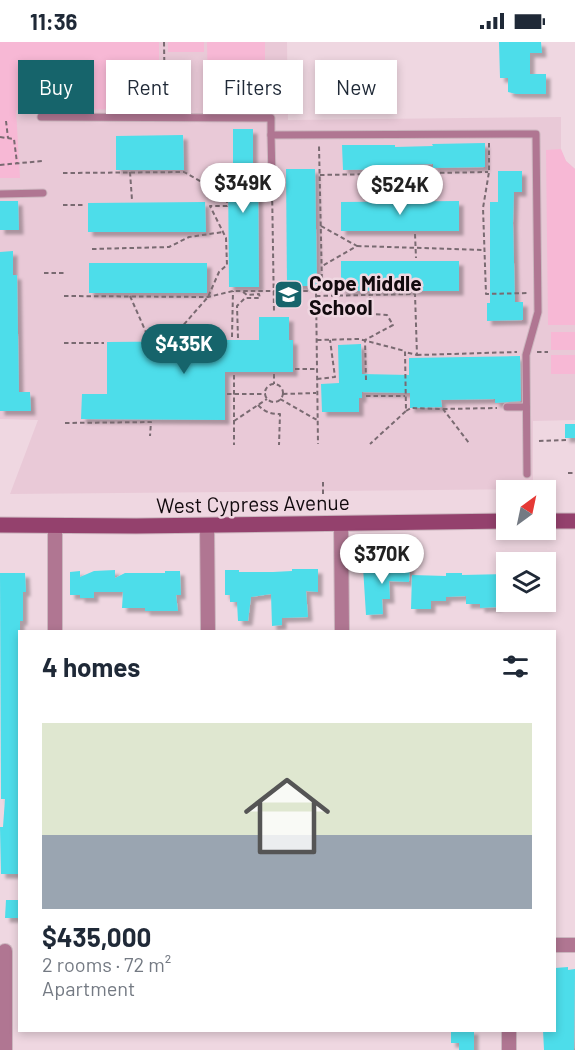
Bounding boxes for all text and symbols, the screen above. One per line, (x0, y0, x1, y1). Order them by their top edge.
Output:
text: 11:36 (30, 8, 77, 34)
chip: Buy (18, 60, 94, 114)
chip: Rent (106, 60, 191, 114)
chip: Filters (203, 60, 303, 114)
chip: New (315, 60, 397, 114)
pin: $349K (201, 163, 285, 214)
pin: $524K (358, 165, 442, 216)
text: $349K (214, 170, 272, 194)
text: $524K (371, 172, 429, 196)
place label: Cope Middle School (309, 270, 422, 319)
school or university icon: Cope Middle School (272, 278, 304, 310)
pin: $435K (142, 324, 226, 375)
text: $435K (155, 331, 213, 355)
north arrow (496, 480, 556, 540)
map controls (496, 480, 556, 612)
street label: West Cypress Avenue (156, 489, 350, 517)
pin: $370K (340, 534, 424, 585)
text: $370K (354, 541, 410, 565)
button: layers (496, 552, 556, 612)
icon: filters (499, 650, 532, 683)
text: 4 homes (42, 651, 140, 682)
icon: home (233, 762, 341, 870)
text: $435,000 (42, 921, 151, 952)
text: 2 rooms · 72 m² (42, 952, 171, 976)
text: Apartment (42, 976, 135, 1000)

